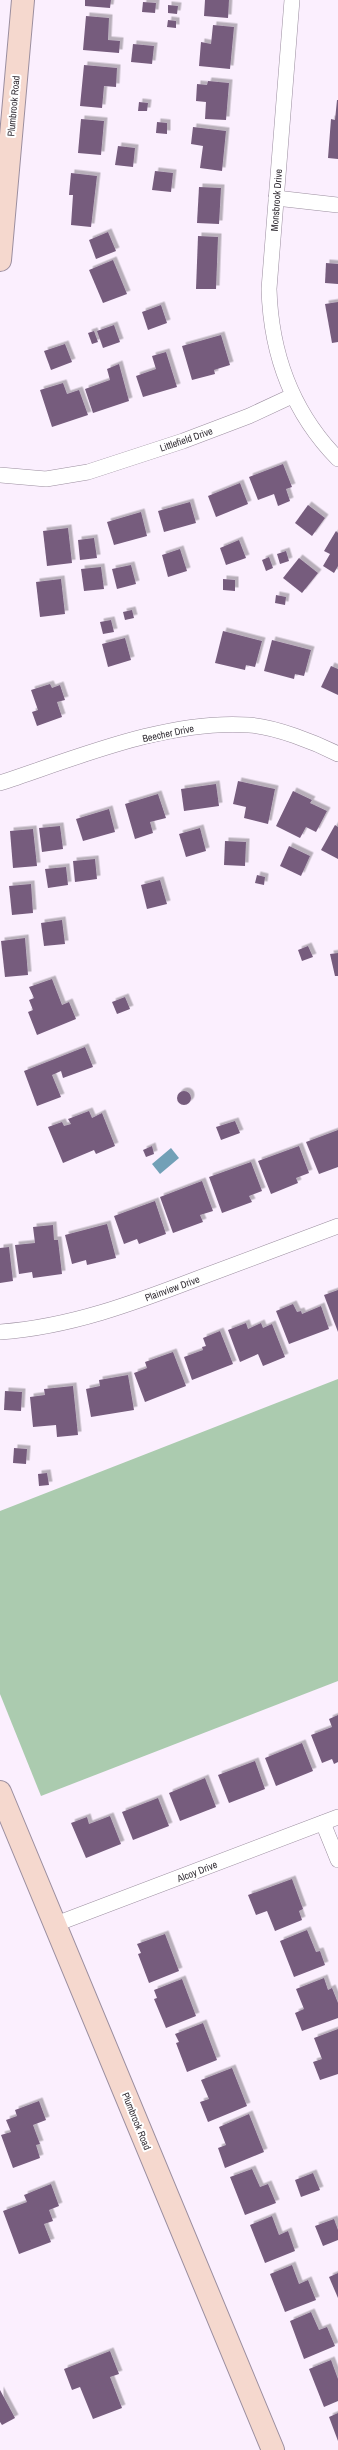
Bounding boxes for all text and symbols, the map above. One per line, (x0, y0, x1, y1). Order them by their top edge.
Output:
street label: Plumbrook Road (4, 75, 23, 137)
street label: Monsbrook Drive (268, 168, 285, 232)
street label: Littlefield Drive (158, 424, 215, 455)
street label: Beecher Drive (141, 722, 196, 745)
street label: Plainview Drive (143, 1272, 202, 1304)
street label: Alcoy Drive (174, 1858, 219, 1885)
street label: Plumbrook Road (119, 2090, 154, 2152)

